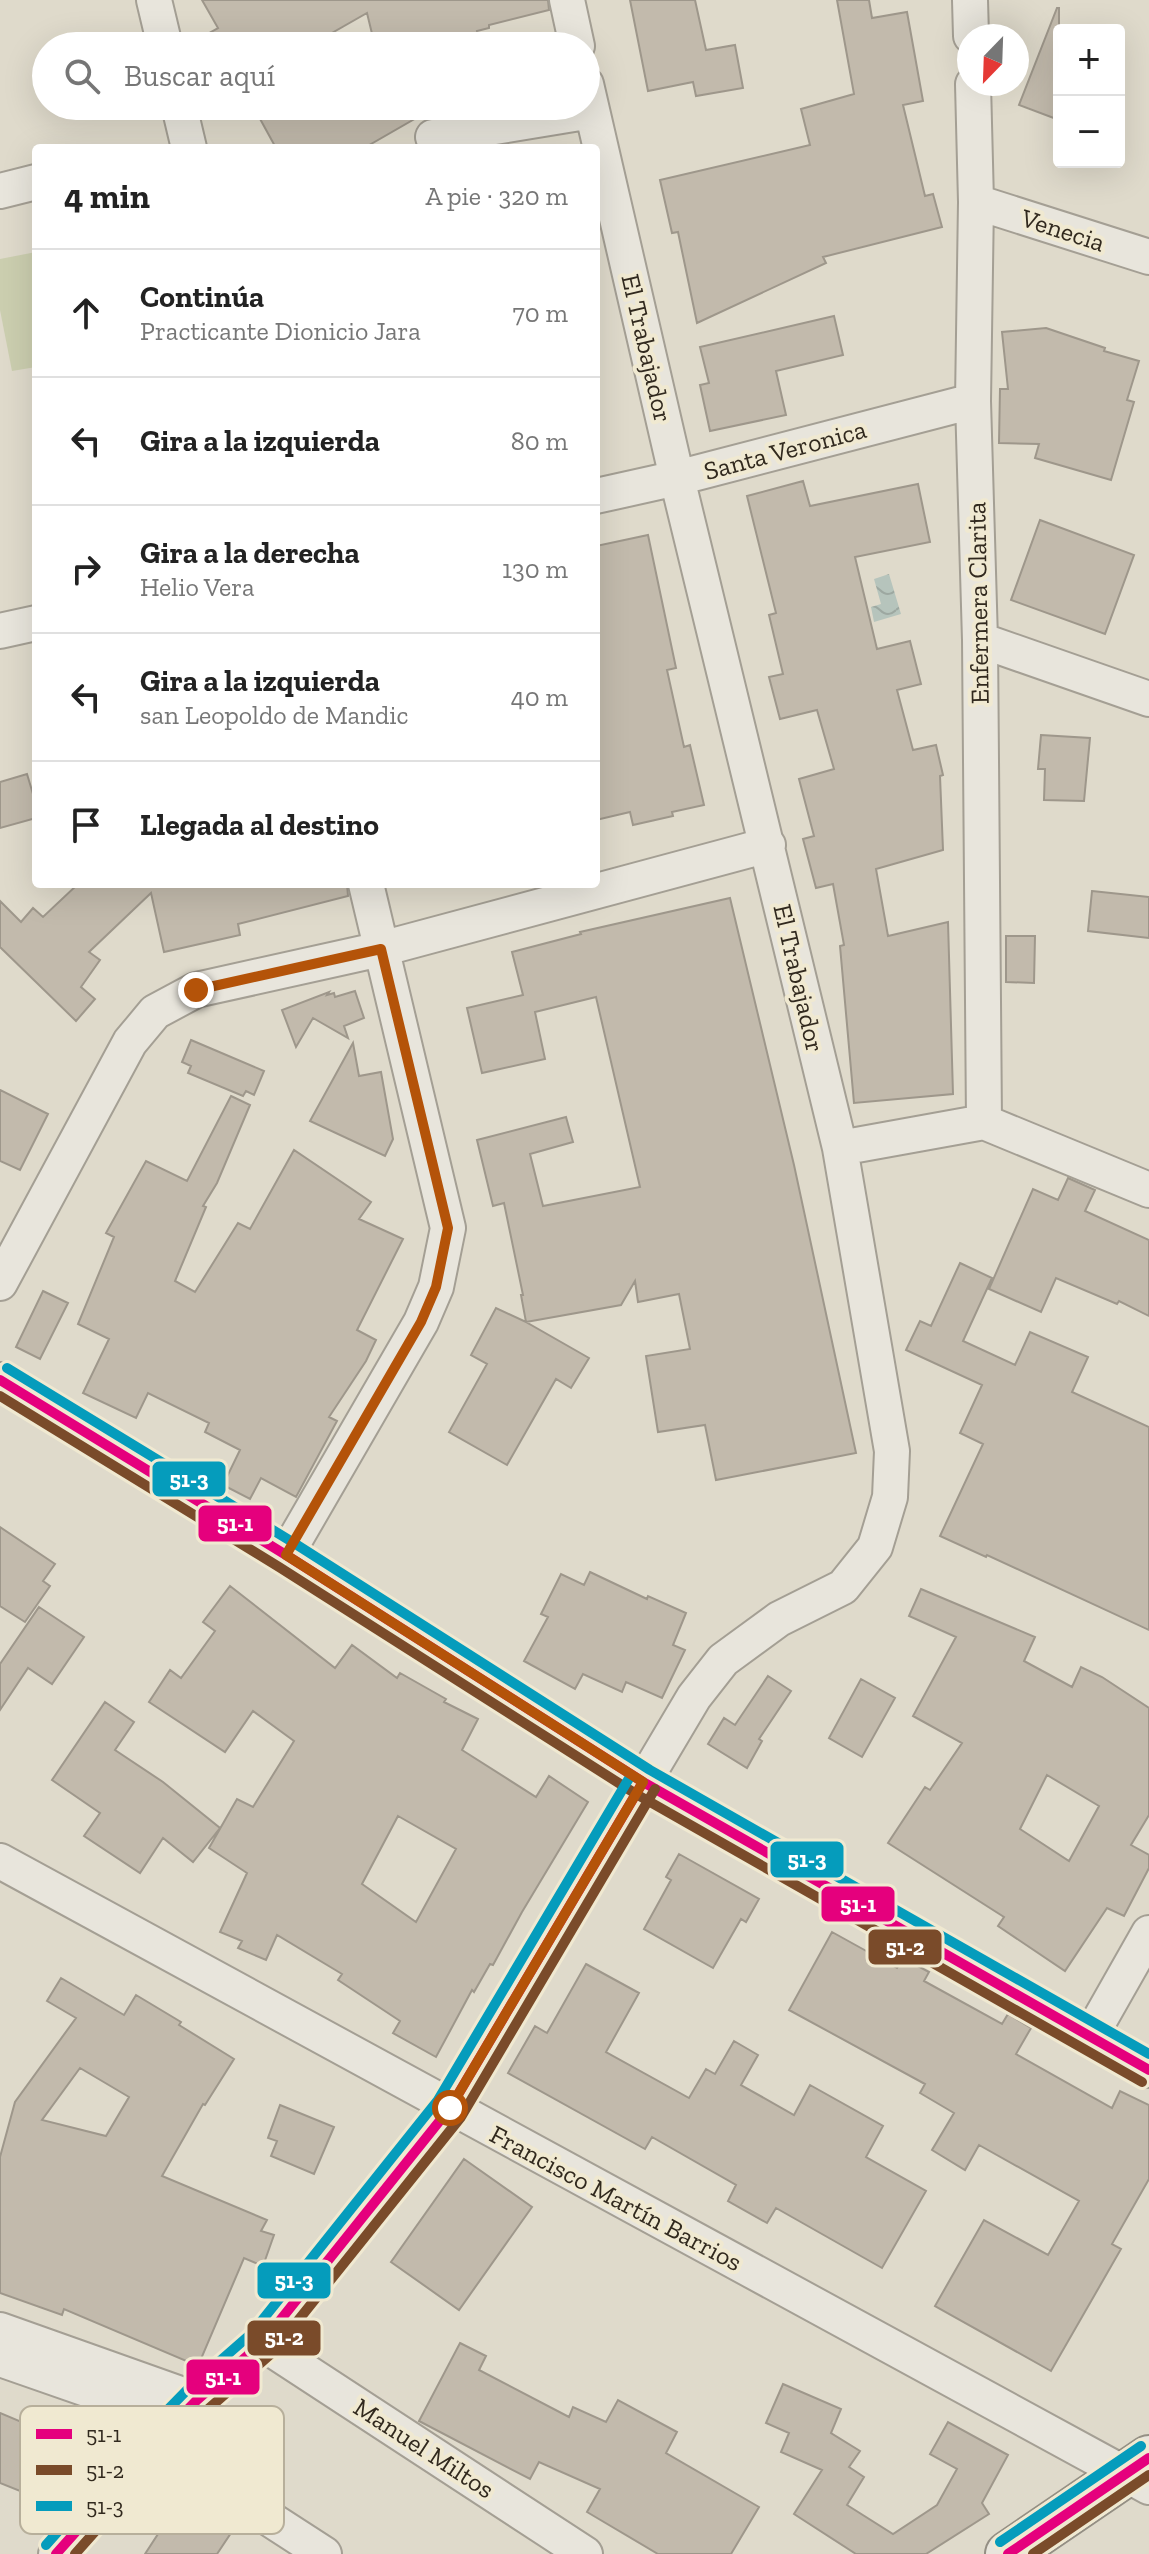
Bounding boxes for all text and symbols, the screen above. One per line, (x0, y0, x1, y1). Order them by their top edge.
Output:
north arrow (957, 24, 1029, 96)
map controls (1053, 24, 1125, 168)
button: + (1053, 24, 1125, 96)
search box (32, 32, 600, 120)
icon: search (60, 54, 104, 98)
text: Buscar aquí (124, 58, 275, 94)
button: − (1053, 96, 1125, 168)
text: 4 min (64, 176, 150, 217)
text: A pie · 320 m (425, 180, 568, 212)
street label: Venecia (1016, 201, 1109, 259)
street label: El Trabajador (614, 271, 680, 425)
text: Continúa (140, 279, 264, 315)
icon: ahead (64, 291, 108, 335)
text: 70 m (512, 297, 568, 329)
text: Practicante Dionicio Jara (140, 315, 421, 347)
street label: Santa Veronica (700, 413, 870, 487)
icon: left (64, 419, 108, 463)
text: Gira a la izquierda (140, 423, 380, 459)
text: 80 m (511, 425, 568, 457)
street label: Enfermera Clarita (960, 501, 996, 704)
text: Gira a la derecha (140, 535, 360, 571)
icon: right (64, 547, 108, 591)
text: 130 m (502, 553, 568, 585)
text: Helio Vera (140, 571, 255, 603)
text: Gira a la izquierda (140, 663, 380, 699)
icon: left (64, 675, 108, 719)
text: 40 m (511, 681, 568, 713)
text: san Leopoldo de Mandic (140, 699, 409, 731)
icon: arrive (64, 803, 108, 847)
text: Llegada al destino (140, 807, 379, 843)
street label: El Trabajador (766, 901, 832, 1055)
route end (178, 972, 214, 1008)
line badge: 51-3 (151, 1460, 227, 1498)
text: 51-3 (170, 1466, 209, 1493)
line badge: 51-1 (197, 1504, 273, 1543)
text: 51-1 (217, 1510, 253, 1537)
line badge: 51-3 (769, 1840, 845, 1879)
text: 51-3 (788, 1846, 827, 1873)
line badge: 51-1 (820, 1885, 896, 1923)
text: 51-1 (840, 1891, 876, 1918)
line badge: 51-2 (867, 1928, 943, 1966)
text: 51-2 (885, 1934, 925, 1961)
route start (432, 2090, 468, 2126)
street label: Francisco Martín Barrios (485, 2118, 747, 2278)
line badge: 51-3 (256, 2261, 332, 2300)
text: 51-3 (275, 2267, 314, 2294)
line badge: 51-2 (246, 2319, 322, 2357)
text: 51-2 (264, 2324, 304, 2351)
line badge: 51-1 (185, 2358, 261, 2396)
text: 51-1 (205, 2364, 241, 2391)
street label: Manuel Miltos (348, 2391, 500, 2505)
legend (20, 2406, 284, 2534)
text: 51-1 (86, 2421, 122, 2448)
text: 51-2 (86, 2457, 124, 2484)
text: 51-3 (86, 2493, 123, 2520)

